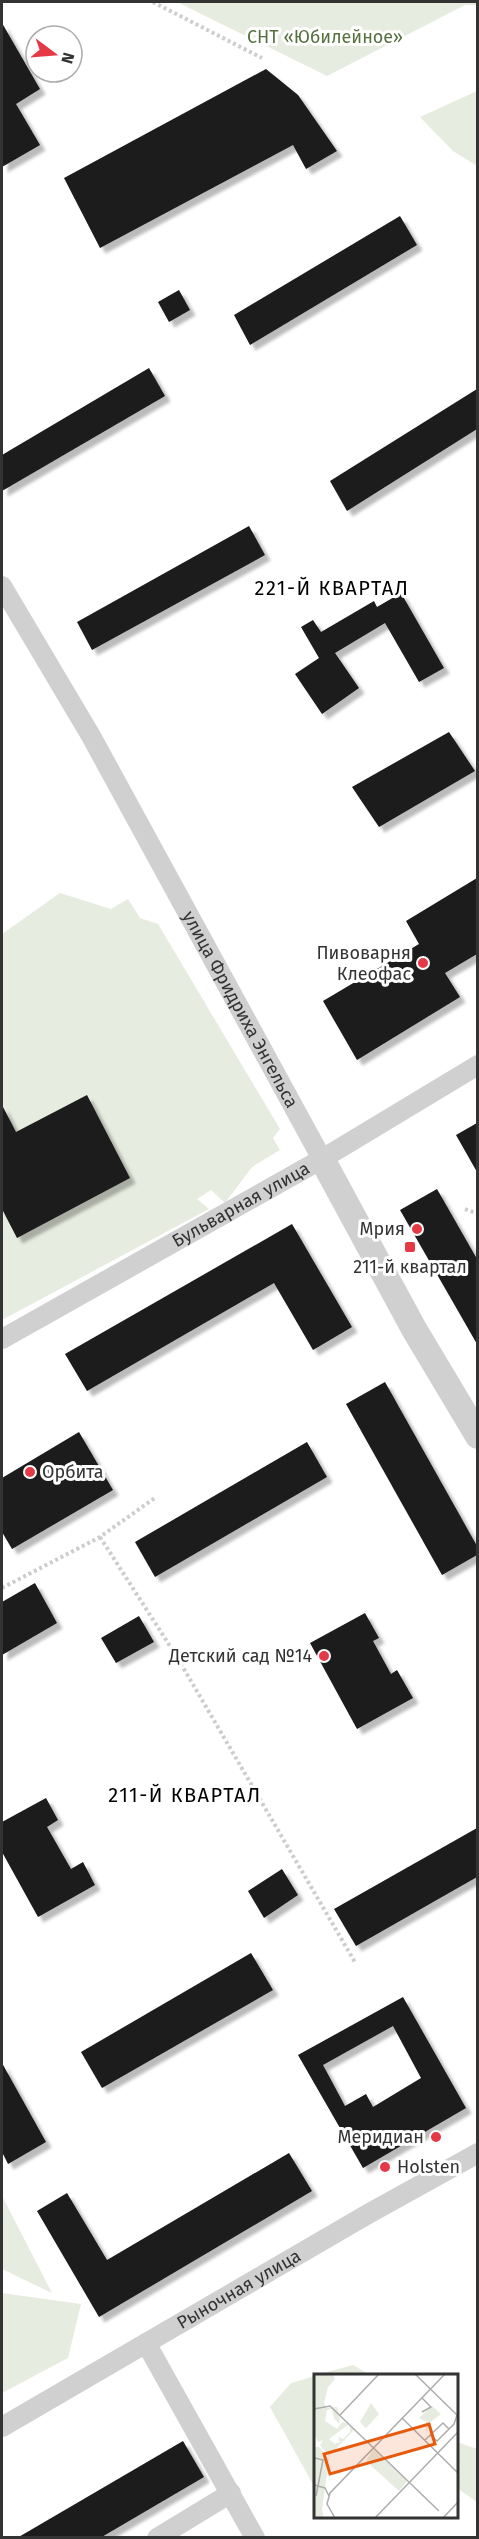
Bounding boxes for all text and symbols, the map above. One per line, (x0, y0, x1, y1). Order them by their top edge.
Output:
north arrow (24, 24, 84, 84)
park label: СНТ «Юбилейное» (247, 26, 403, 48)
text: N (57, 50, 79, 66)
district label: 221-Й КВАРТАЛ (255, 576, 409, 600)
street label: улица Фридриха Энгельса (178, 907, 303, 1112)
place label: Пивоварня Клеофас (316, 942, 411, 985)
marker: Пивоварня Клеофас (416, 956, 430, 970)
street label: Бульварная улица (168, 1157, 314, 1252)
place label: Мрия (360, 1218, 405, 1240)
marker: Мрия (410, 1222, 424, 1236)
marker: 211-й квартал (403, 1240, 417, 1254)
place label: 211-й квартал (353, 1256, 467, 1278)
place label: Орбита (42, 1461, 104, 1483)
marker: Орбита (23, 1465, 37, 1479)
place label: Детский сад №14 (168, 1645, 312, 1667)
marker: Детский сад №14 (317, 1649, 331, 1663)
district label: 211-Й КВАРТАЛ (108, 1783, 262, 1807)
place label: Меридиан (337, 2126, 424, 2148)
marker: Меридиан (429, 2130, 443, 2144)
place label: Holsten (397, 2156, 460, 2178)
marker: Holsten (378, 2160, 392, 2174)
street label: Рыночная улица (173, 2245, 305, 2334)
inset map (314, 2374, 458, 2518)

